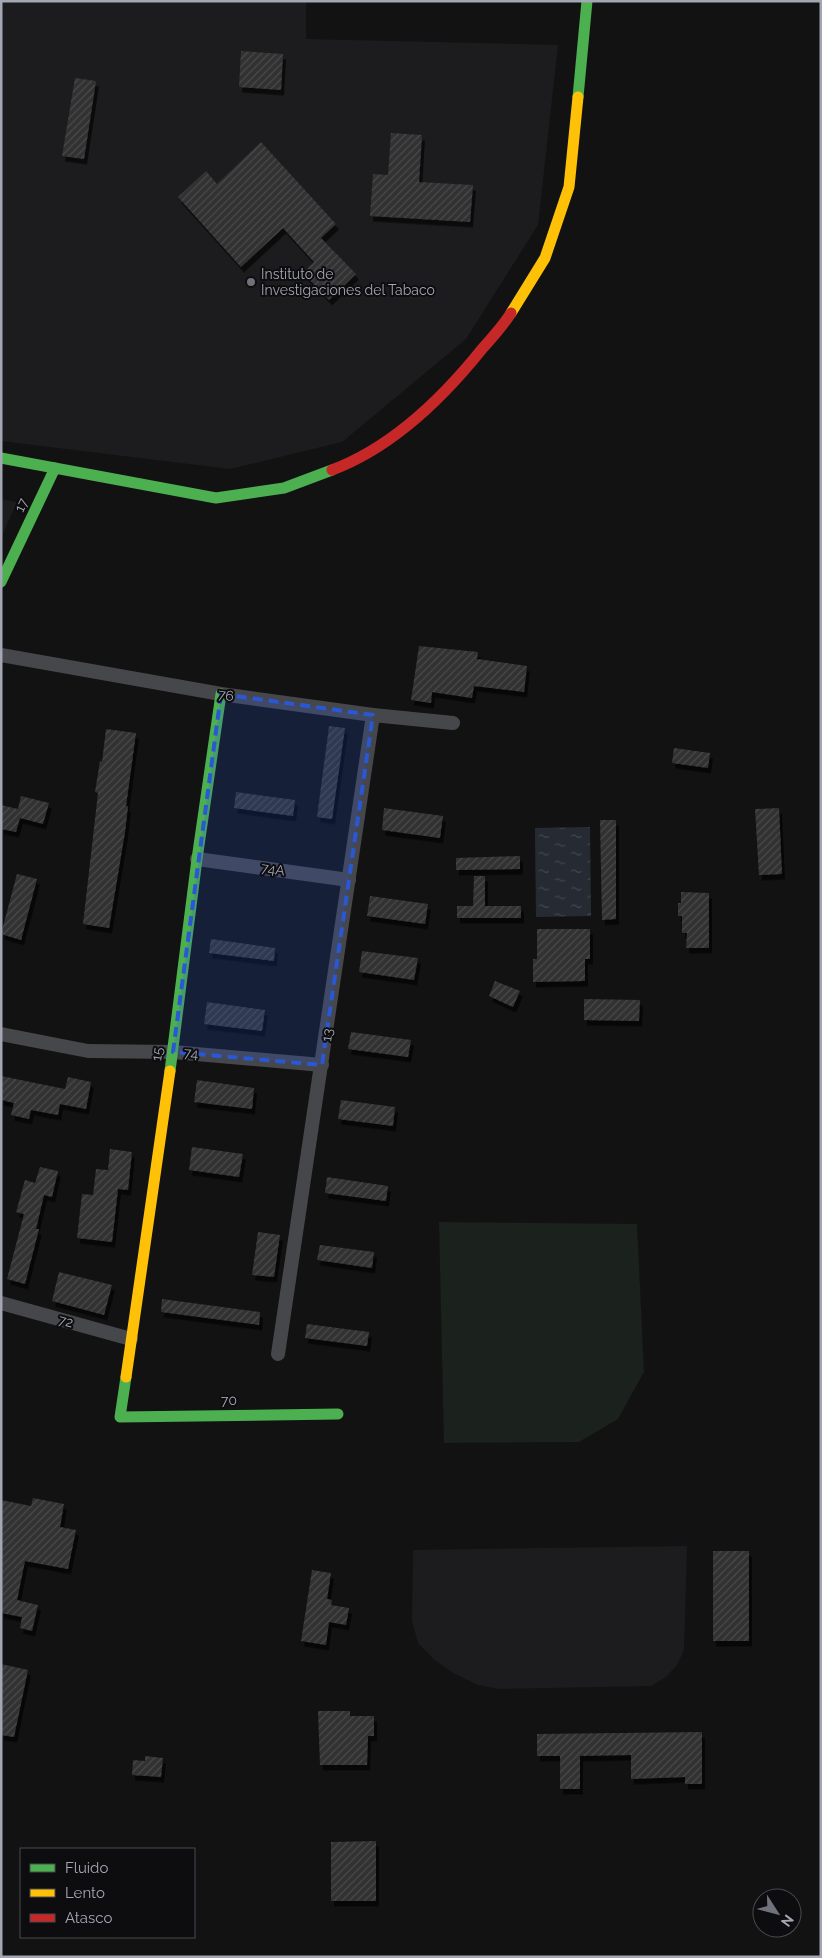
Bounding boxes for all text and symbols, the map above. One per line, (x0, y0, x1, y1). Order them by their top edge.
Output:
place label: Instituto de Investigaciones del Tabaco (261, 266, 435, 298)
marker: Instituto de Investigaciones del Tabaco (245, 276, 257, 288)
street label: 17 (11, 495, 31, 514)
street label: 76 (217, 686, 235, 704)
street label: 74A (260, 859, 286, 879)
street label: 13 (318, 1027, 336, 1043)
street label: 74 (183, 1044, 199, 1062)
street label: 15 (148, 1046, 166, 1062)
street label: 72 (57, 1311, 75, 1331)
street label: 70 (221, 1392, 237, 1408)
legend (20, 1848, 195, 1938)
text: Fluido (65, 1859, 108, 1877)
text: Lento (65, 1884, 105, 1902)
north arrow (752, 1888, 802, 1938)
text: Atasco (65, 1909, 112, 1927)
text: N (778, 1912, 797, 1930)

